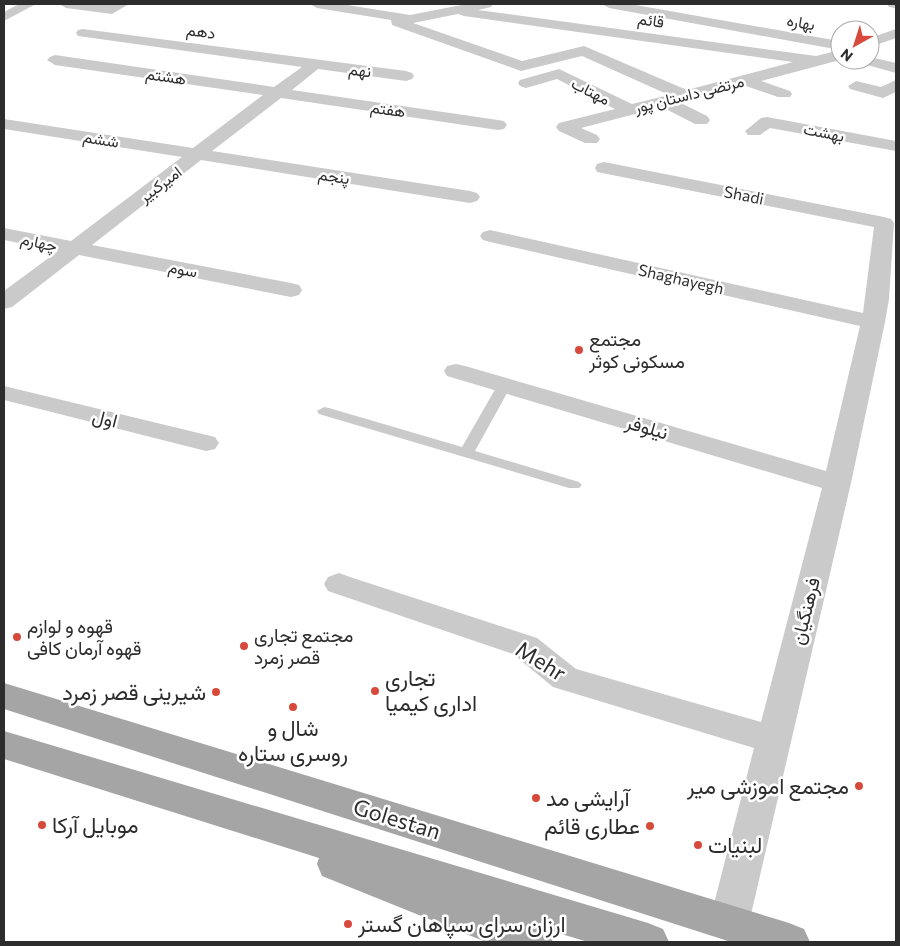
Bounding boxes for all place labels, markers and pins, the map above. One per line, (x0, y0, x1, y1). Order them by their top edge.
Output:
place label: مجتمع مسکونی کوثر (588, 327, 685, 373)
marker: مجتمع مسکونی کوثر (573, 344, 585, 356)
place label: قهوه و لوازم قهوه آرمان کافی (27, 614, 142, 660)
place label: مجتمع تجاری قصر زمرد (254, 623, 354, 669)
marker: قهوه و لوازم قهوه آرمان کافی (11, 631, 23, 643)
marker: مجتمع تجاری قصر زمرد (238, 640, 250, 652)
place label: تجاری اداری کیمیا (385, 664, 477, 717)
place label: شیرینی قصر زمرد (62, 678, 206, 706)
marker: تجاری اداری کیمیا (369, 685, 381, 697)
marker: شیرینی قصر زمرد (210, 686, 222, 698)
marker: شال و روسری ستاره (287, 701, 299, 713)
place label: شال و روسری ستاره (238, 714, 348, 767)
place label: مجتمع اموزشی میر (686, 772, 849, 801)
marker: مجتمع اموزشی میر (853, 780, 865, 792)
place label: آرایشی مد (546, 784, 631, 812)
marker: آرایشی مد (530, 792, 542, 804)
place label: موبایل آرکا (52, 811, 138, 839)
place label: عطاری قائم (544, 812, 640, 841)
marker: موبایل آرکا (36, 819, 48, 831)
marker: عطاری قائم (644, 820, 656, 832)
place label: لبنیات (708, 831, 762, 858)
marker: لبنیات (692, 839, 704, 851)
place label: ارزان سرای سپاهان گستر (357, 910, 566, 939)
marker: ارزان سرای سپاهان گستر (342, 918, 354, 930)

